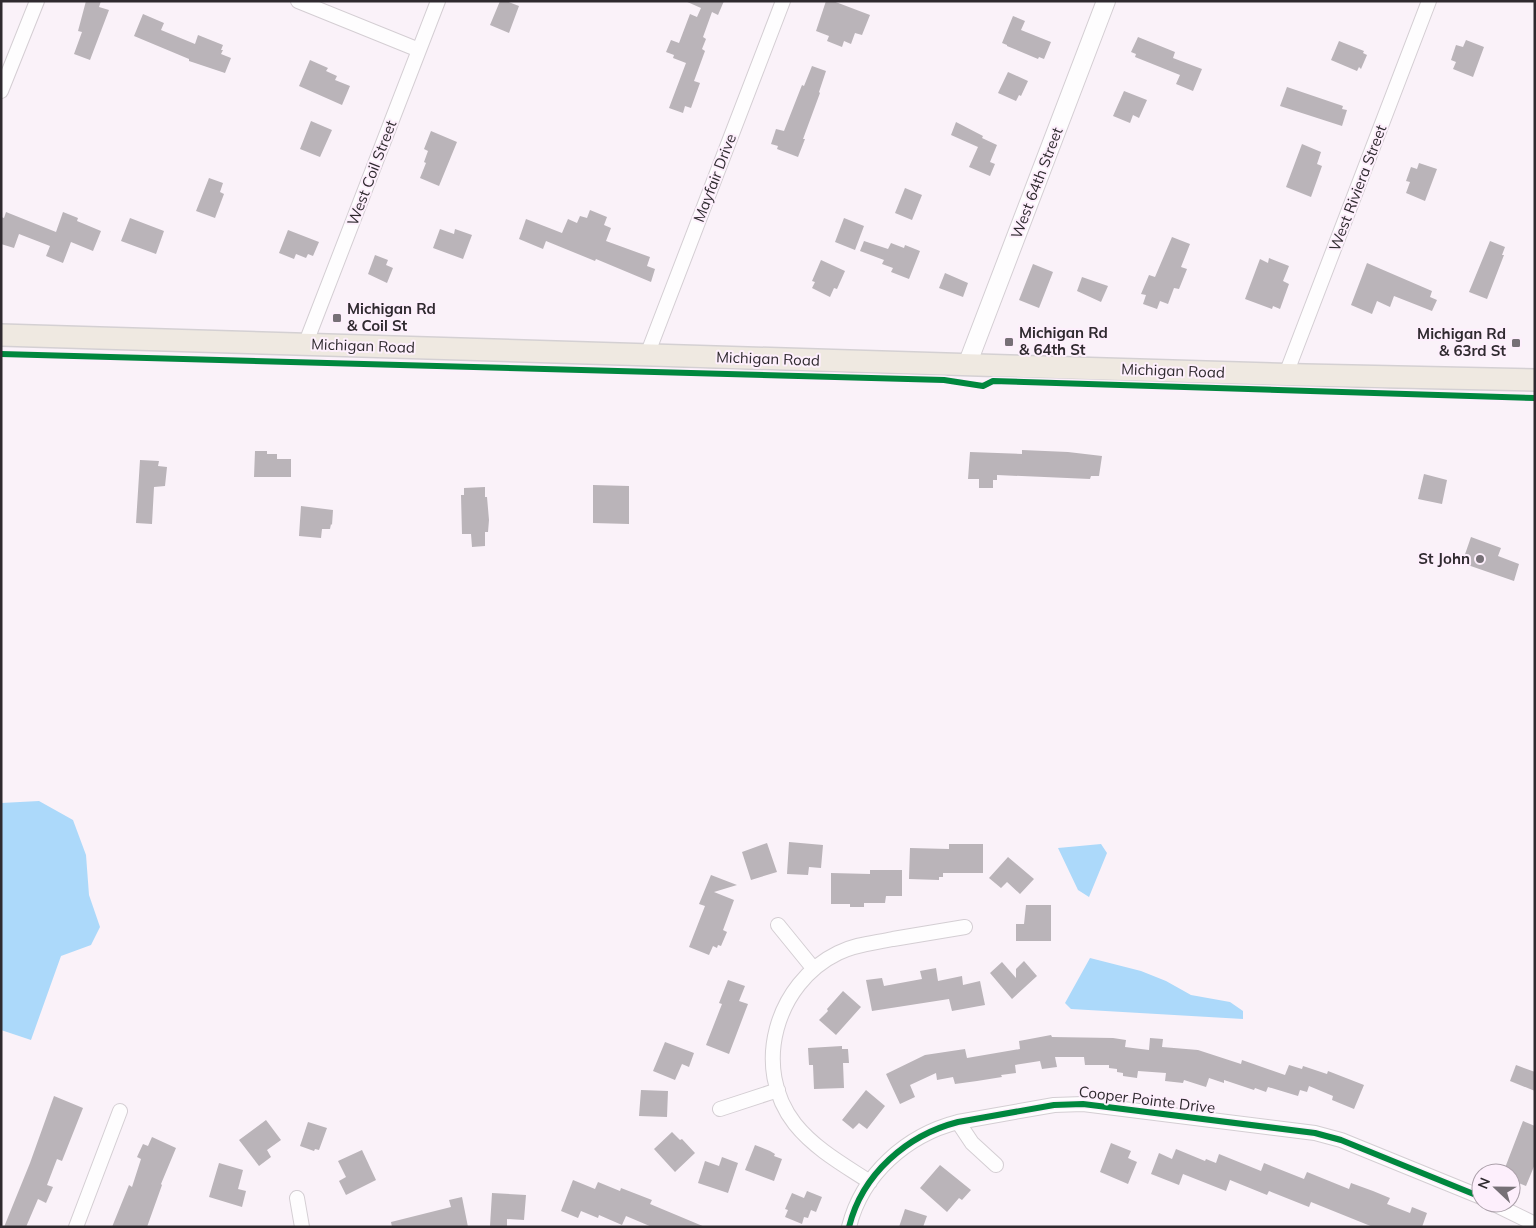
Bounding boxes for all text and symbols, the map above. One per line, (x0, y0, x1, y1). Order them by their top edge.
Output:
street label: West Coil Street (343, 117, 400, 228)
street label: West Riviera Street (1325, 122, 1390, 254)
street label: West 64th Street (1007, 124, 1067, 241)
street label: Mayfair Drive (689, 131, 740, 225)
place label: Michigan Rd & Coil St (347, 299, 436, 335)
marker: Michigan Rd & Coil St (331, 312, 343, 324)
place label: Michigan Rd & 64th St (1019, 323, 1108, 359)
place label: Michigan Rd & 63rd St (1417, 324, 1506, 360)
street label: Michigan Road (311, 334, 415, 357)
marker: Michigan Rd & 64th St (1003, 336, 1015, 348)
marker: Michigan Rd & 63rd St (1510, 337, 1522, 349)
street label: Michigan Road (716, 347, 820, 370)
street label: Michigan Road (1121, 359, 1225, 382)
place label: St John (1418, 549, 1470, 568)
marker: St John (1474, 553, 1486, 565)
street label: Cooper Pointe Drive (1078, 1082, 1216, 1117)
north arrow (1471, 1163, 1521, 1213)
text: N (1474, 1175, 1494, 1191)

